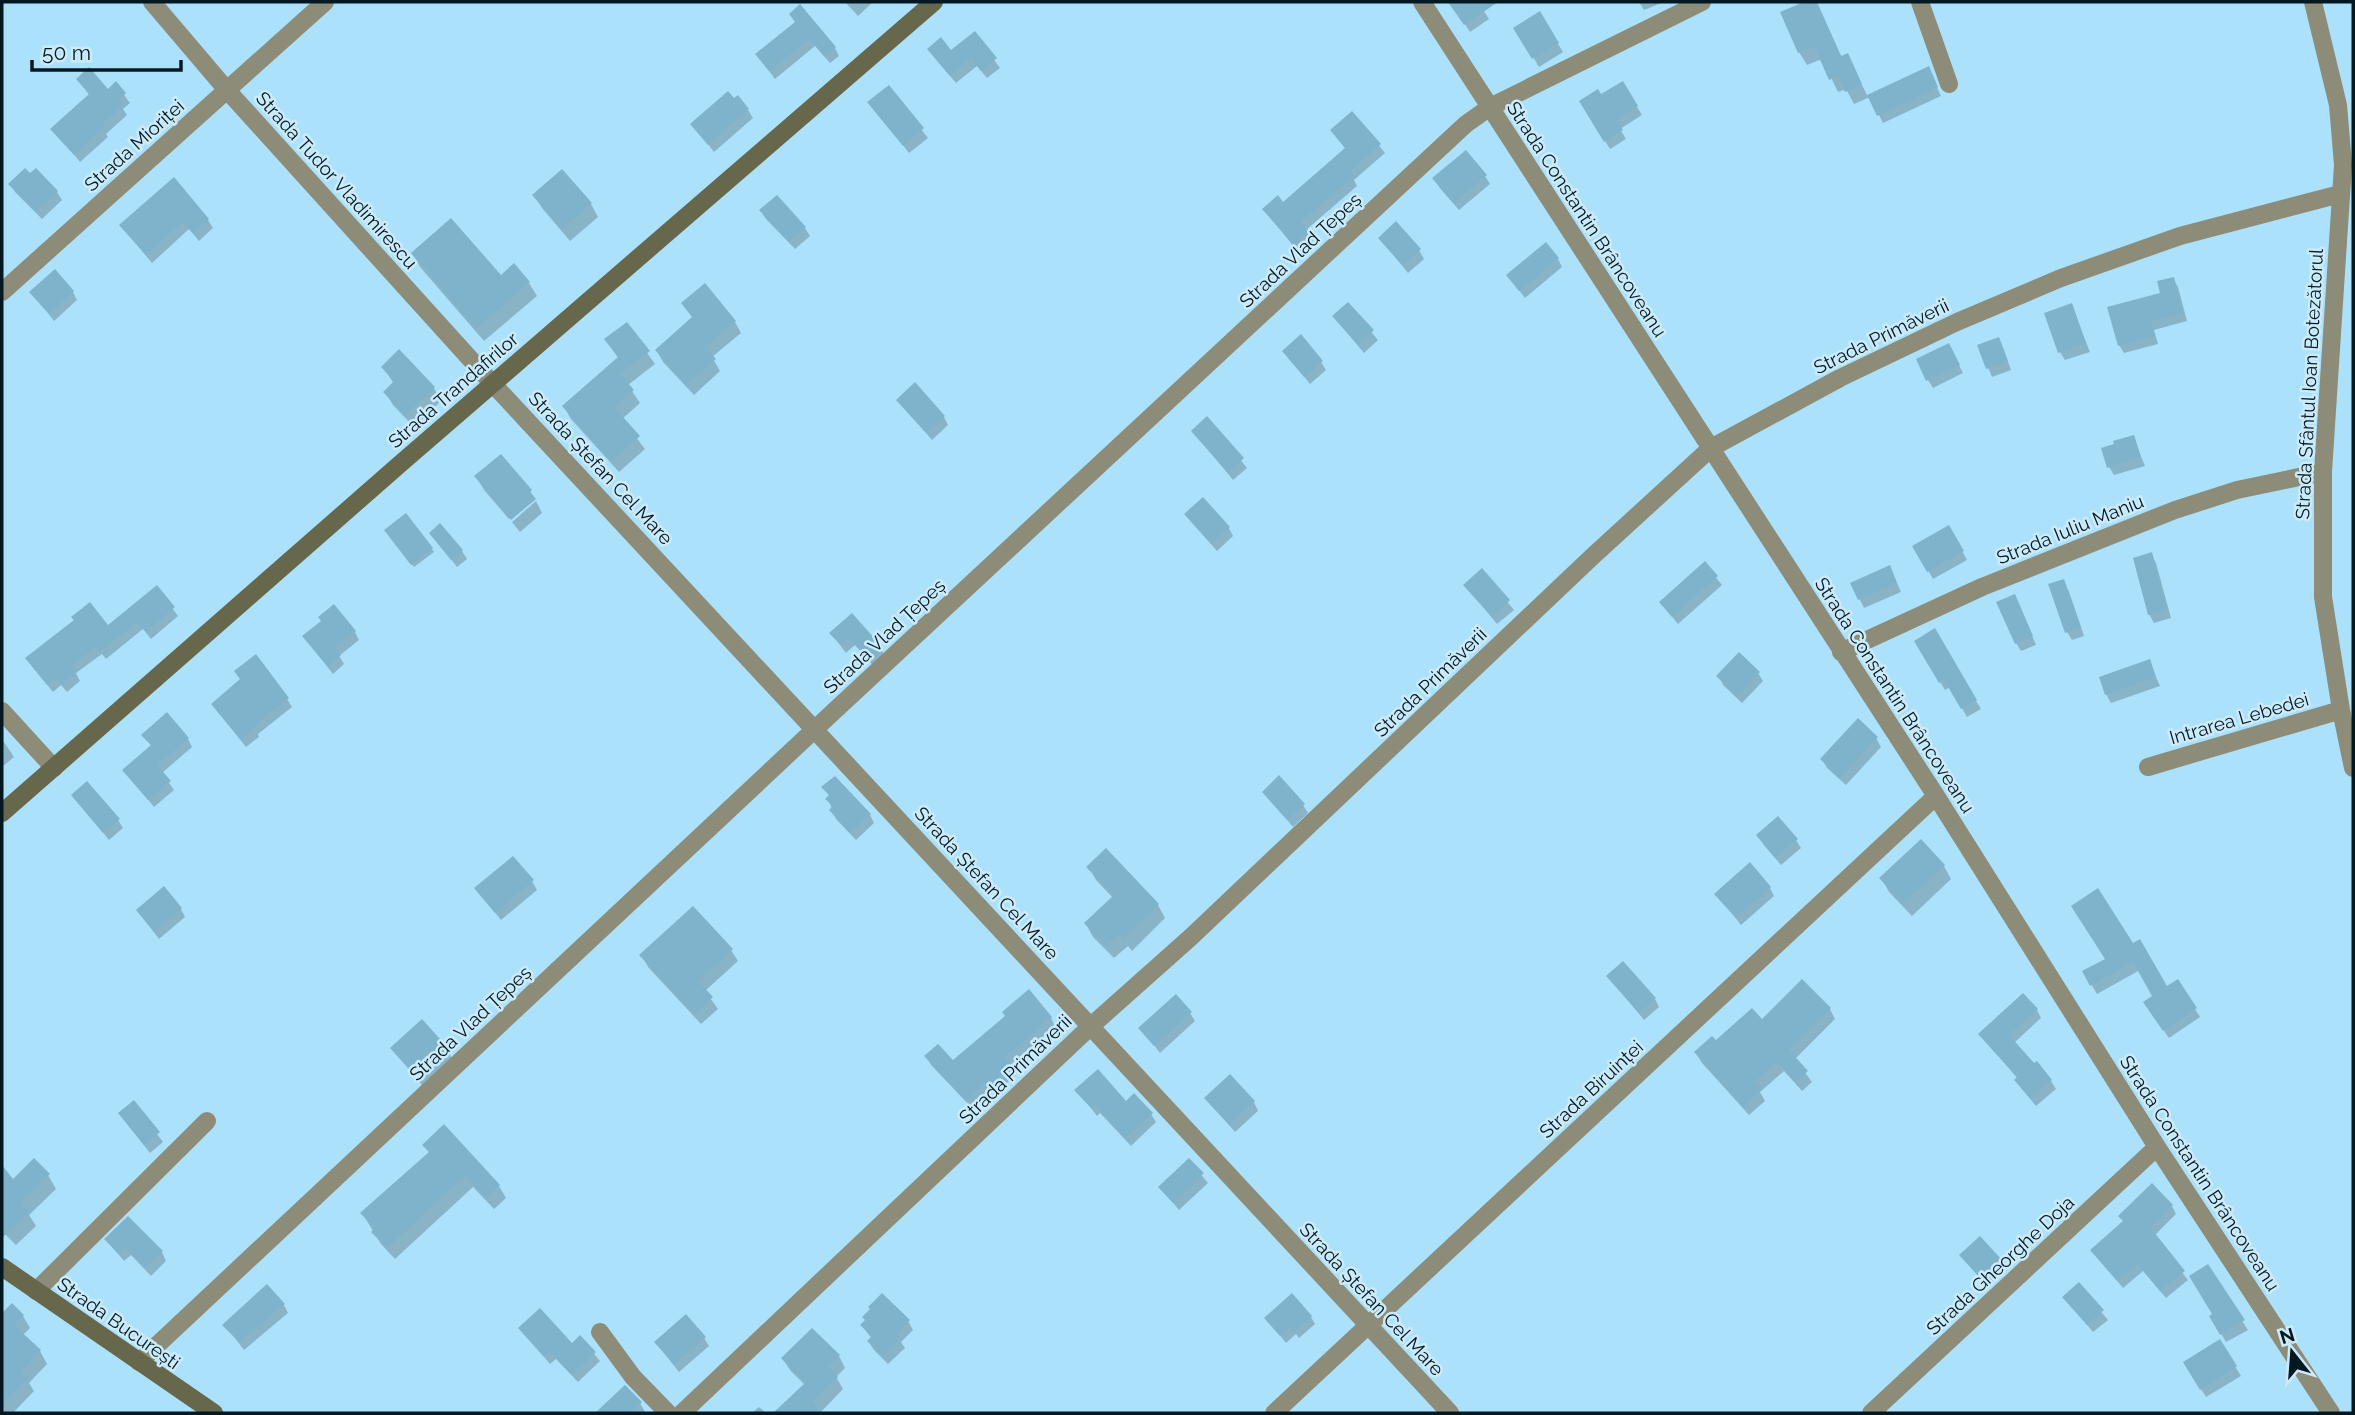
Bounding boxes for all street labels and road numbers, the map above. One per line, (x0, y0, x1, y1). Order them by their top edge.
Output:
street label: Strada Tudor Vladimirescu (252, 87, 422, 273)
street label: Strada Mioriței (80, 95, 188, 195)
street label: Strada Constantin Brâncoveanu (1503, 97, 1671, 341)
street label: Strada Vlad Țepeș (1235, 188, 1365, 312)
street label: Strada Sfântul Ioan Botezătorul (2291, 247, 2327, 520)
street label: Strada Primăverii (1810, 294, 1952, 378)
street label: Strada Trandafirilor (384, 327, 523, 452)
street label: Strada Ștefan Cel Mare (524, 387, 678, 549)
street label: Strada Iuliu Maniu (1993, 489, 2147, 569)
street label: Strada Constantin Brâncoveanu (1811, 573, 1979, 817)
street label: Strada Vlad Țepeș (819, 574, 949, 698)
street label: Strada Primăverii (1369, 623, 1491, 741)
street label: Intrarea Lebedei (2167, 688, 2311, 748)
street label: Strada Ștefan Cel Mare (910, 802, 1064, 964)
street label: Strada Vlad Țepeș (405, 961, 535, 1085)
street label: Strada Primăverii (954, 1010, 1076, 1128)
street label: Strada Biruinței (1535, 1036, 1647, 1142)
street label: Strada Constantin Brâncoveanu (2116, 1051, 2284, 1295)
street label: Strada Gheorghe Doja (1922, 1191, 2078, 1339)
street label: Strada Ștefan Cel Mare (1295, 1218, 1449, 1380)
street label: Strada București (53, 1273, 185, 1373)

